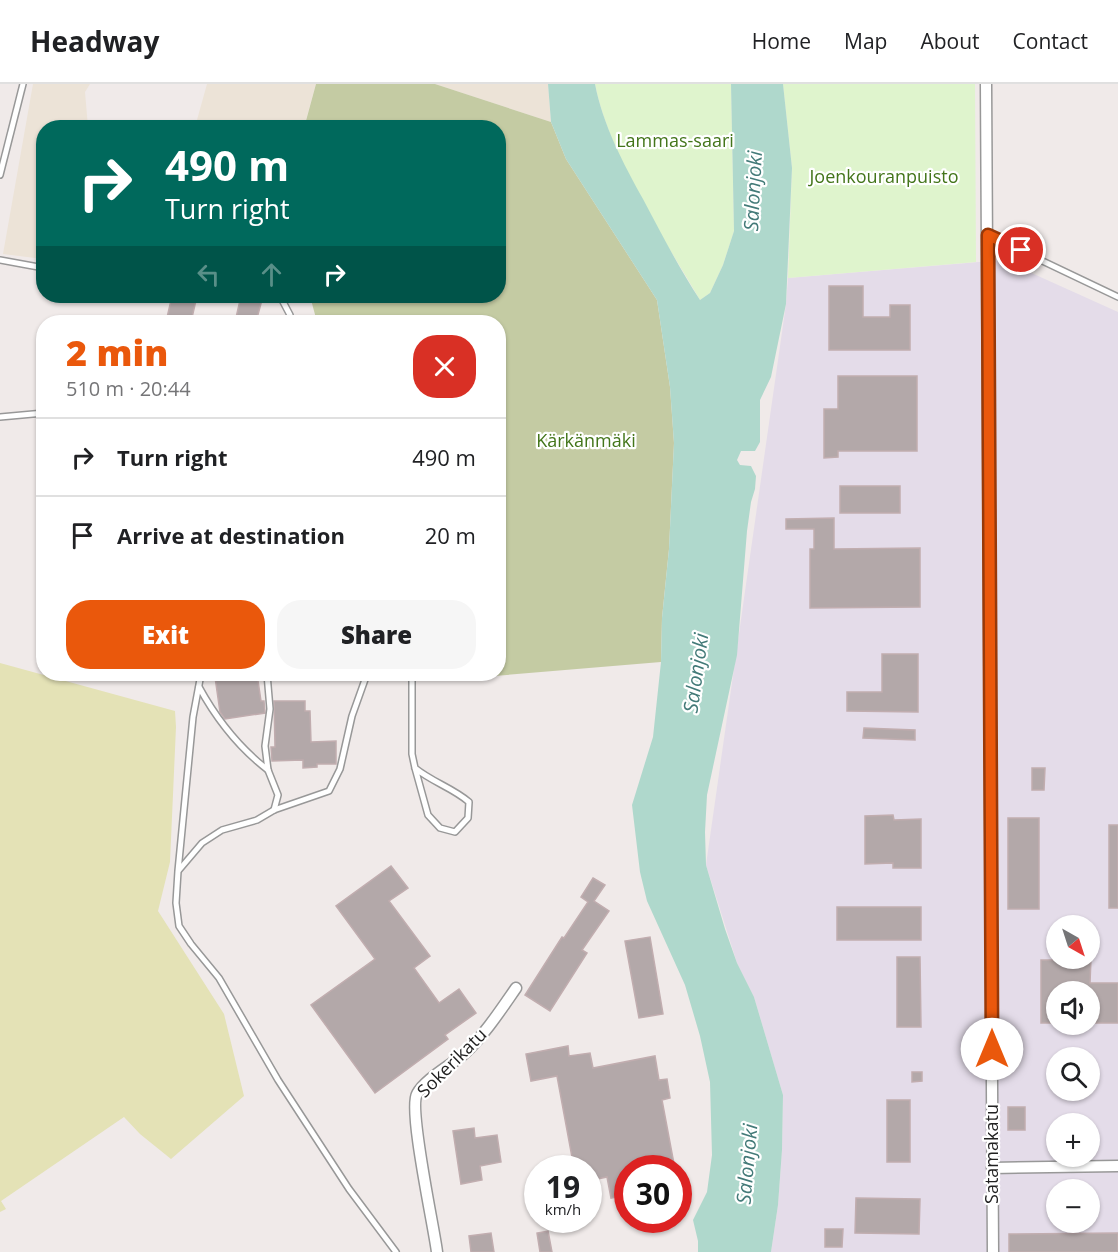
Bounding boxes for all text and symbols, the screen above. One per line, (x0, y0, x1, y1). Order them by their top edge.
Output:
text: Headway (30, 22, 159, 60)
text: Home (752, 27, 811, 55)
text: Map (844, 27, 887, 55)
text: About (920, 27, 980, 55)
text: Contact (1013, 27, 1088, 55)
park label: Lammas-saari (616, 128, 734, 152)
text: 490 m (165, 136, 289, 193)
icon: right (66, 144, 144, 222)
water label: Salonjoki (737, 149, 768, 232)
park label: Joenkouranpuisto (808, 164, 958, 188)
text: Turn right (165, 190, 290, 227)
pin (995, 224, 1046, 275)
icon: arrive (1004, 233, 1037, 266)
icon: left (192, 258, 225, 291)
icon: ahead (255, 258, 288, 291)
icon: right (318, 258, 351, 291)
text: 2 min (66, 328, 168, 377)
button: close (413, 335, 476, 398)
text: 510 m · 20:44 (66, 375, 191, 402)
park label: Kärkänmäki (536, 428, 636, 452)
icon: right (66, 441, 99, 474)
text: Turn right (117, 442, 228, 472)
text: 490 m (412, 442, 476, 472)
icon: arrive (66, 519, 99, 552)
text: Arrive at destination (117, 520, 345, 550)
text: 20 m (425, 520, 476, 550)
button: Exit (66, 600, 265, 669)
button: Share (277, 600, 476, 669)
water label: Salonjoki (677, 630, 715, 715)
north arrow (1046, 915, 1100, 969)
map controls (1046, 915, 1100, 1233)
button: sound (1046, 981, 1100, 1035)
position arrow (960, 1017, 1024, 1081)
street label: Sokerikatu (411, 1022, 491, 1102)
button: search (1046, 1047, 1100, 1101)
street label: Satamakatu (979, 1104, 1003, 1204)
button: + (1046, 1113, 1100, 1167)
water label: Salonjoki (730, 1122, 764, 1205)
speed limit sign: 30 (614, 1155, 692, 1233)
text: 19 (546, 1166, 580, 1207)
button: − (1046, 1179, 1100, 1233)
text: km/h (545, 1199, 581, 1219)

